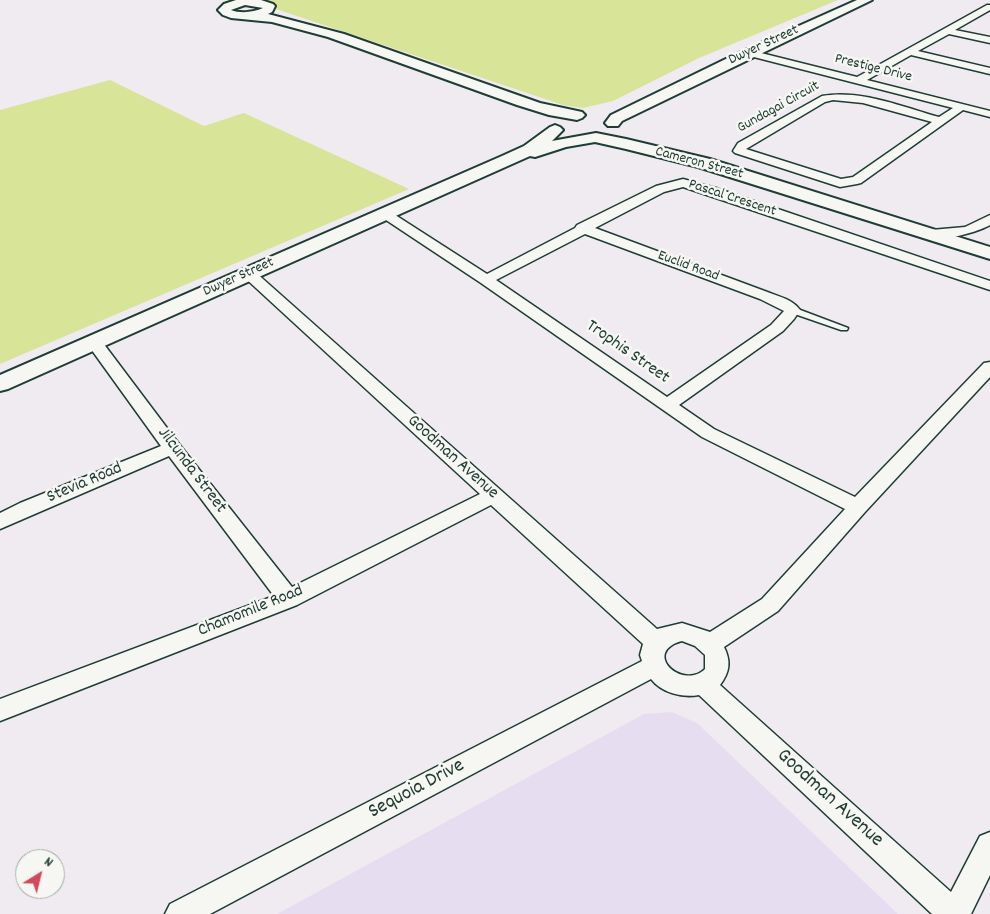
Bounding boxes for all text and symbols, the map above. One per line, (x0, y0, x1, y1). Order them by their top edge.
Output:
street label: Dwyer Street (726, 22, 802, 70)
street label: Prestige Drive (832, 51, 914, 87)
street label: Gundagai Circuit (735, 78, 823, 138)
street label: Cameron Street (653, 144, 745, 184)
street label: Pascal Crescent (686, 176, 778, 222)
street label: Euclid Road (655, 248, 721, 286)
street label: Dwyer Street (201, 254, 277, 302)
street label: Trophis Street (581, 316, 673, 390)
street label: Goodman Avenue (402, 411, 502, 505)
street label: Jilcunda Street (152, 424, 230, 518)
street label: Stevia Road (44, 459, 126, 509)
street label: Chamomile Road (195, 581, 307, 643)
street label: Goodman Avenue (770, 744, 888, 854)
street label: Sequoia Drive (365, 754, 469, 826)
north arrow (15, 849, 65, 899)
text: N (40, 853, 57, 873)

